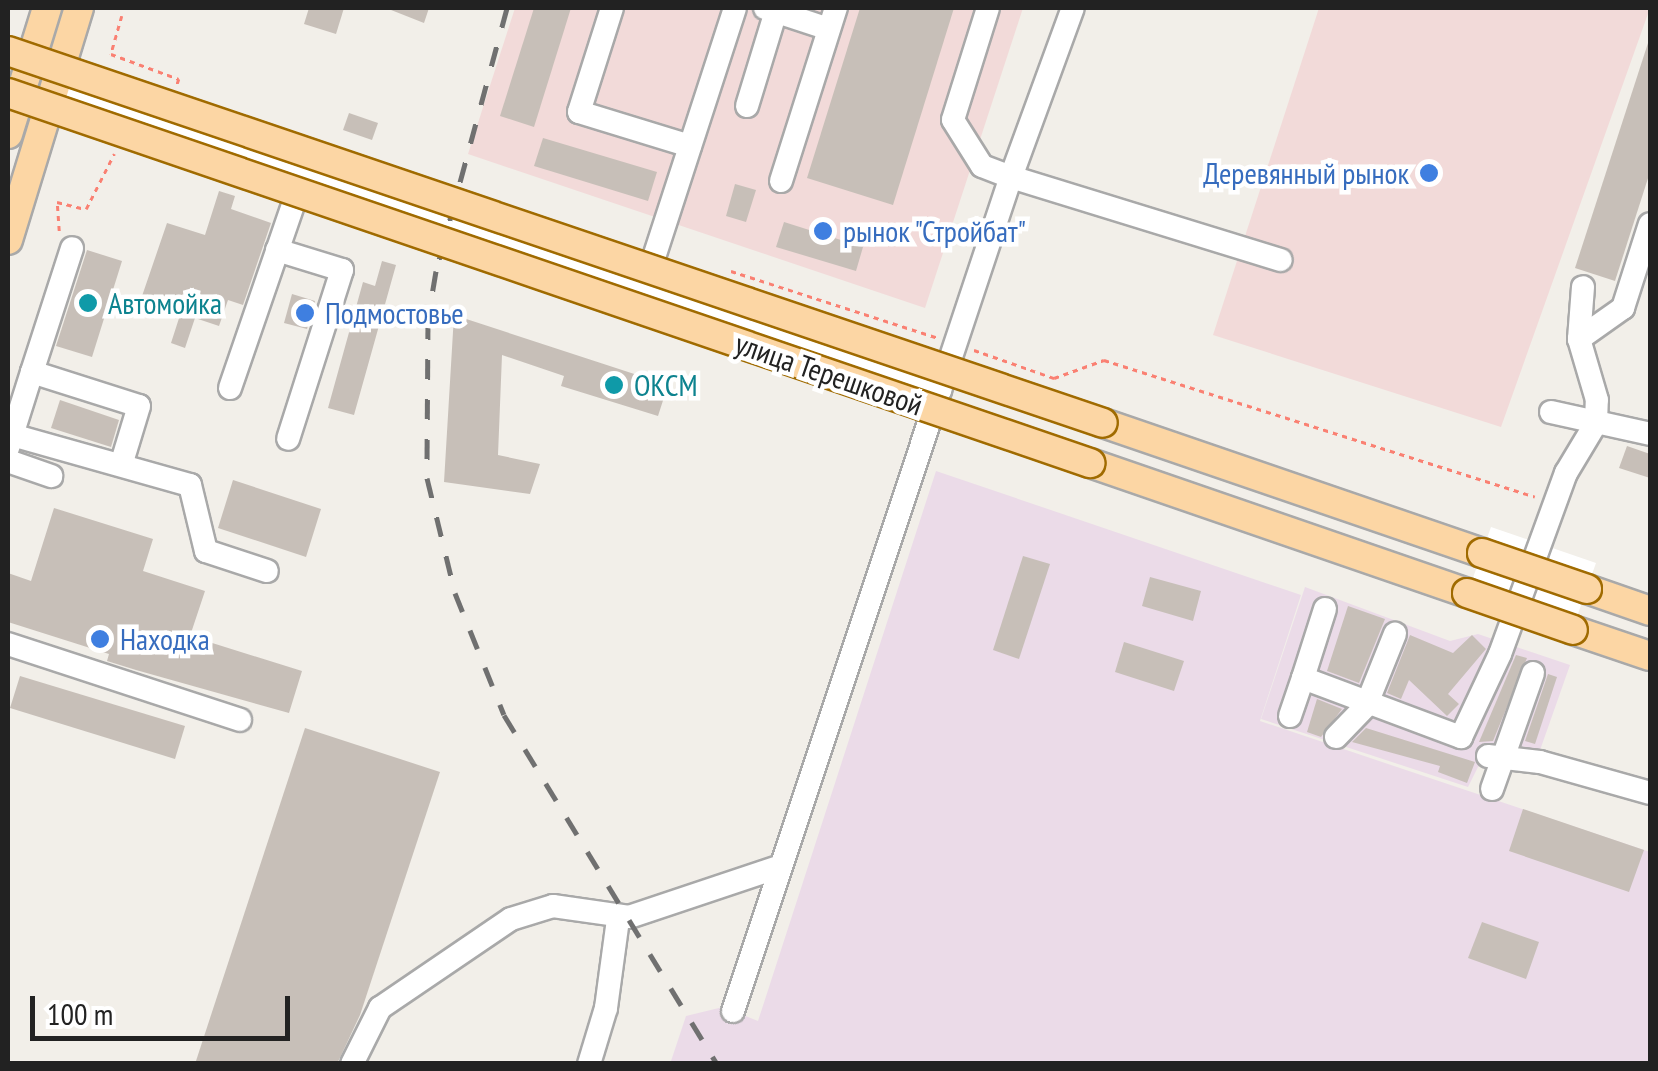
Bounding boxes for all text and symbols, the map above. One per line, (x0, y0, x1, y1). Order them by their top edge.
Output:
place label: Деревянный рынок (1203, 155, 1409, 191)
marker: Деревянный рынок (1418, 162, 1440, 184)
place label: рынок "Стройбат" (843, 213, 1028, 249)
marker: рынок "Стройбат" (812, 220, 834, 242)
place label: Автомойка (108, 285, 222, 321)
marker: Автомойка (77, 292, 99, 314)
place label: Подмостовье (325, 295, 464, 331)
marker: Подмостовье (294, 302, 316, 324)
street label: улица Терешковой (730, 325, 928, 423)
place label: ОКСМ (634, 367, 698, 403)
marker: ОКСМ (603, 374, 625, 396)
place label: Находка (120, 621, 210, 657)
marker: Находка (89, 628, 111, 650)
scale bar (35, 976, 295, 1038)
text: 100 m (47, 994, 113, 1033)

